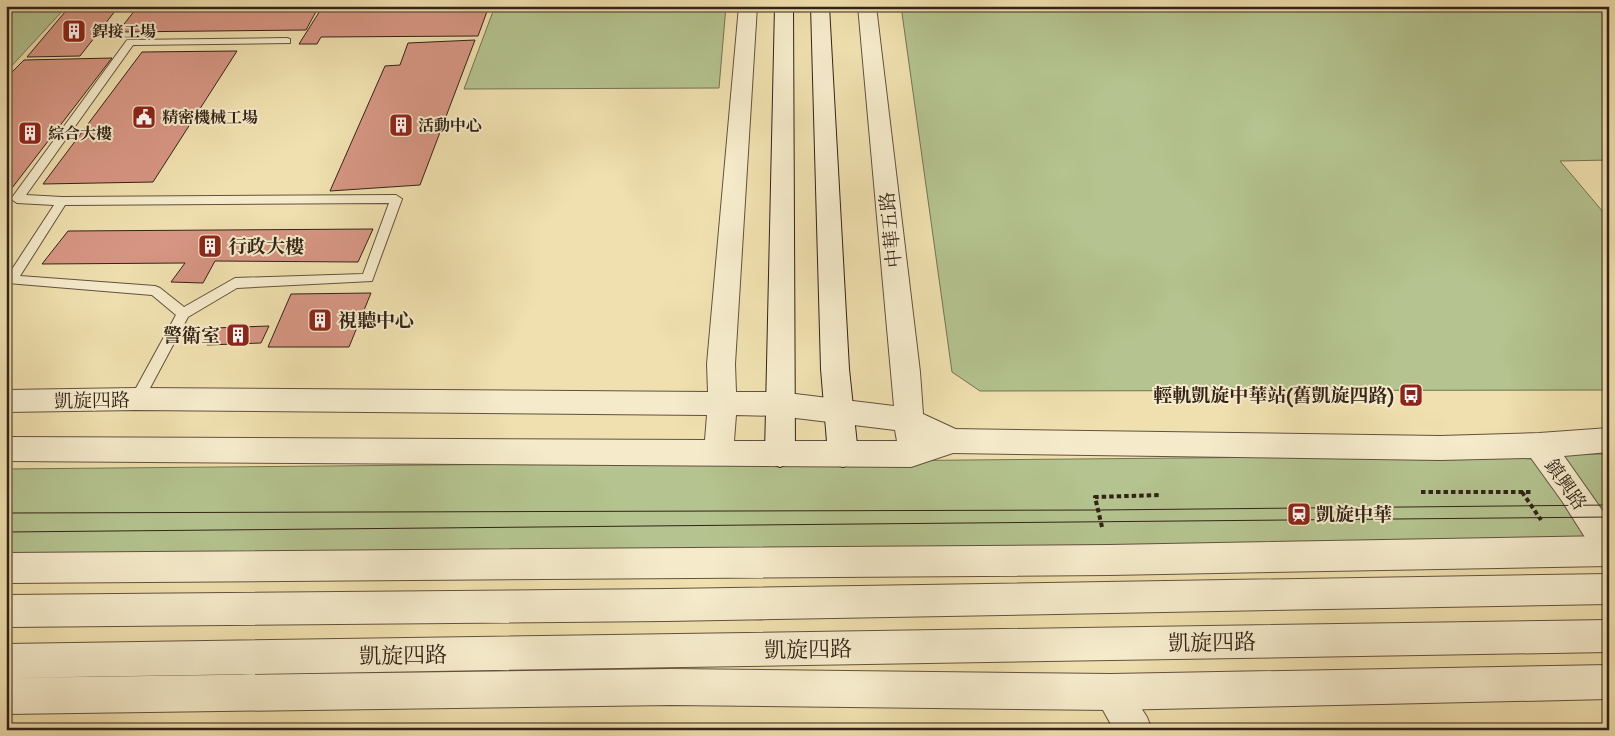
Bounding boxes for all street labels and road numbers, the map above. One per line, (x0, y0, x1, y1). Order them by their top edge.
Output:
street label: 中華五路 (876, 191, 907, 269)
street label: 凱旋四路 (54, 389, 130, 414)
street label: 鎮興路 (1539, 455, 1591, 515)
street label: 凱旋四路 (1168, 629, 1256, 658)
street label: 凱旋四路 (764, 636, 852, 665)
street label: 凱旋四路 (359, 642, 447, 671)

